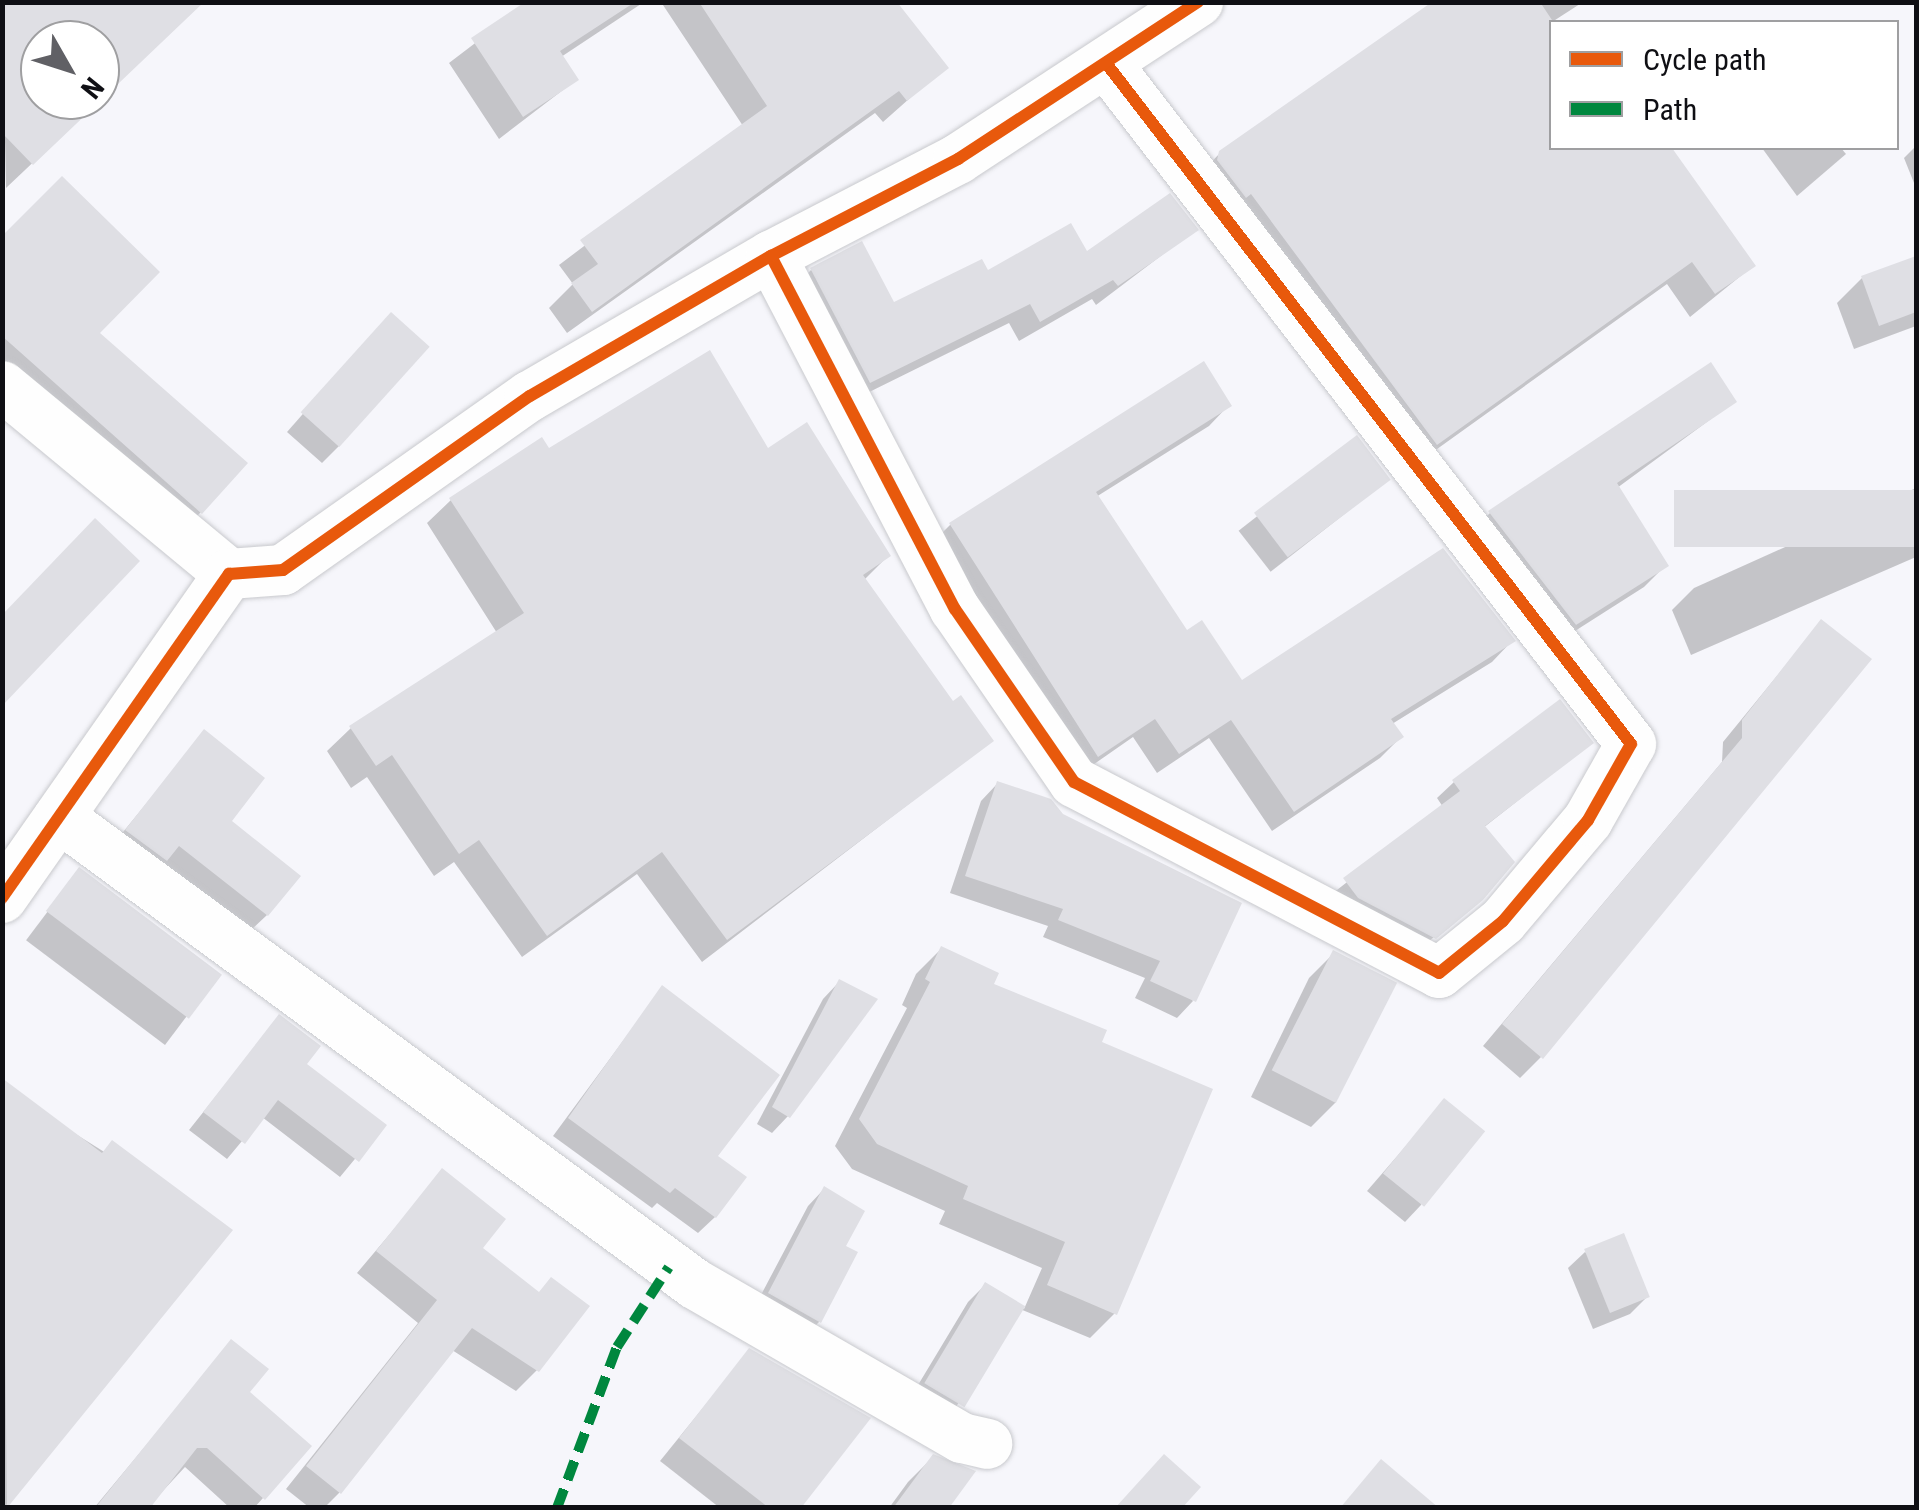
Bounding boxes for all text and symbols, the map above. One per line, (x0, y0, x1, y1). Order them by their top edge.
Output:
north arrow (20, 20, 120, 120)
legend (1549, 20, 1899, 150)
text: Cycle path (1643, 42, 1767, 77)
text: N (74, 71, 110, 105)
text: Path (1643, 92, 1697, 127)

